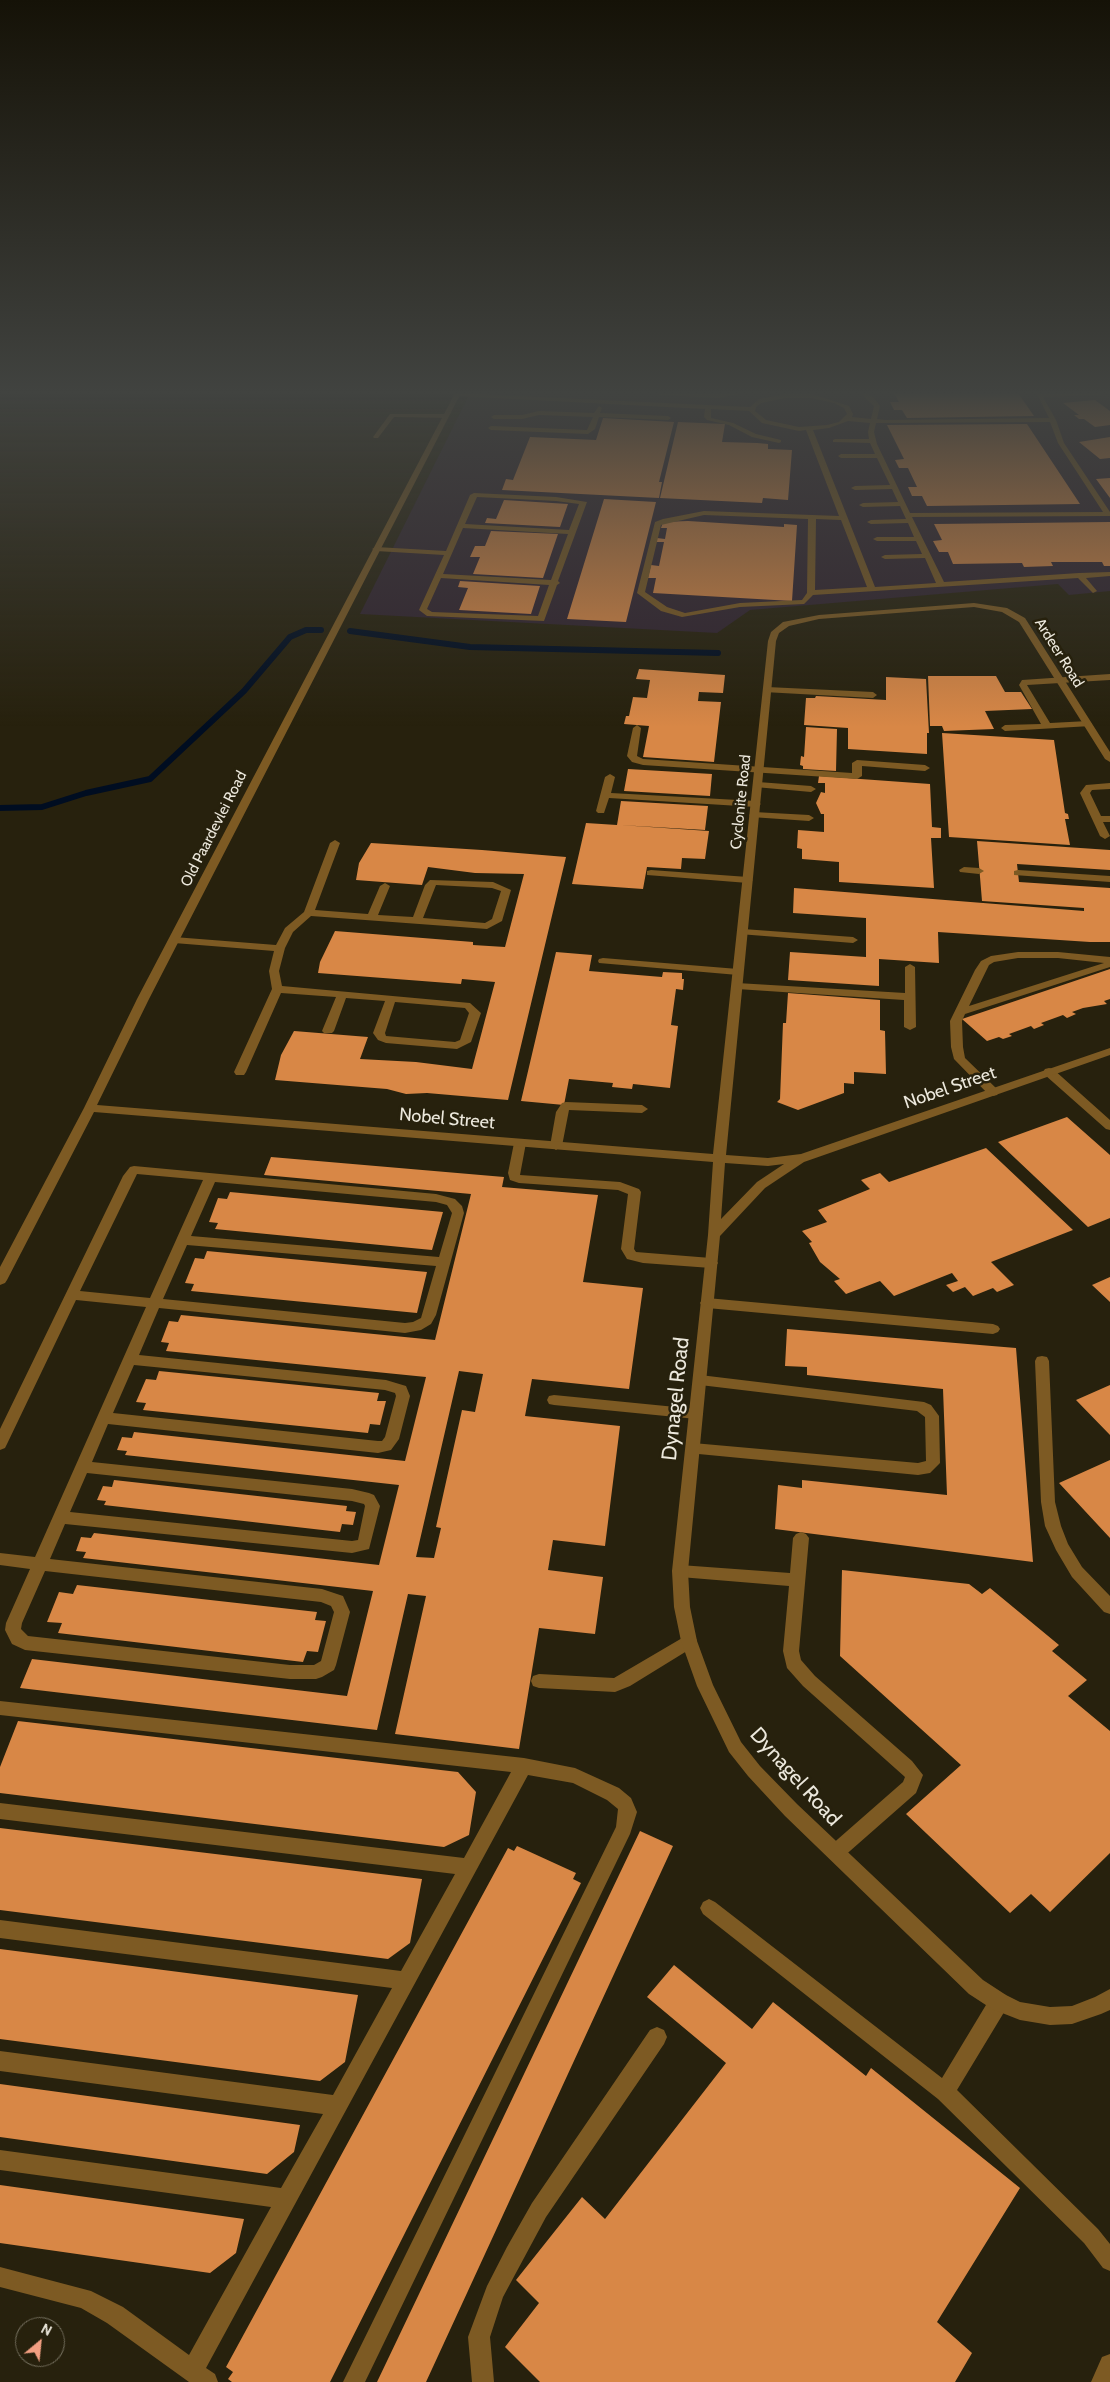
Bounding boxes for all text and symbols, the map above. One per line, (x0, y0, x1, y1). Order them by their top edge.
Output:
street label: Ardeer Road (1031, 615, 1087, 691)
street label: Cyclonite Road (727, 754, 755, 850)
street label: Old Paardevlei Road (177, 768, 251, 890)
street label: Nobel Street (901, 1062, 999, 1114)
street label: Nobel Street (398, 1104, 496, 1134)
street label: Dynagel Road (657, 1336, 695, 1462)
street label: Dynagel Road (744, 1722, 846, 1832)
north arrow (15, 2317, 65, 2367)
text: N (38, 2319, 55, 2340)

